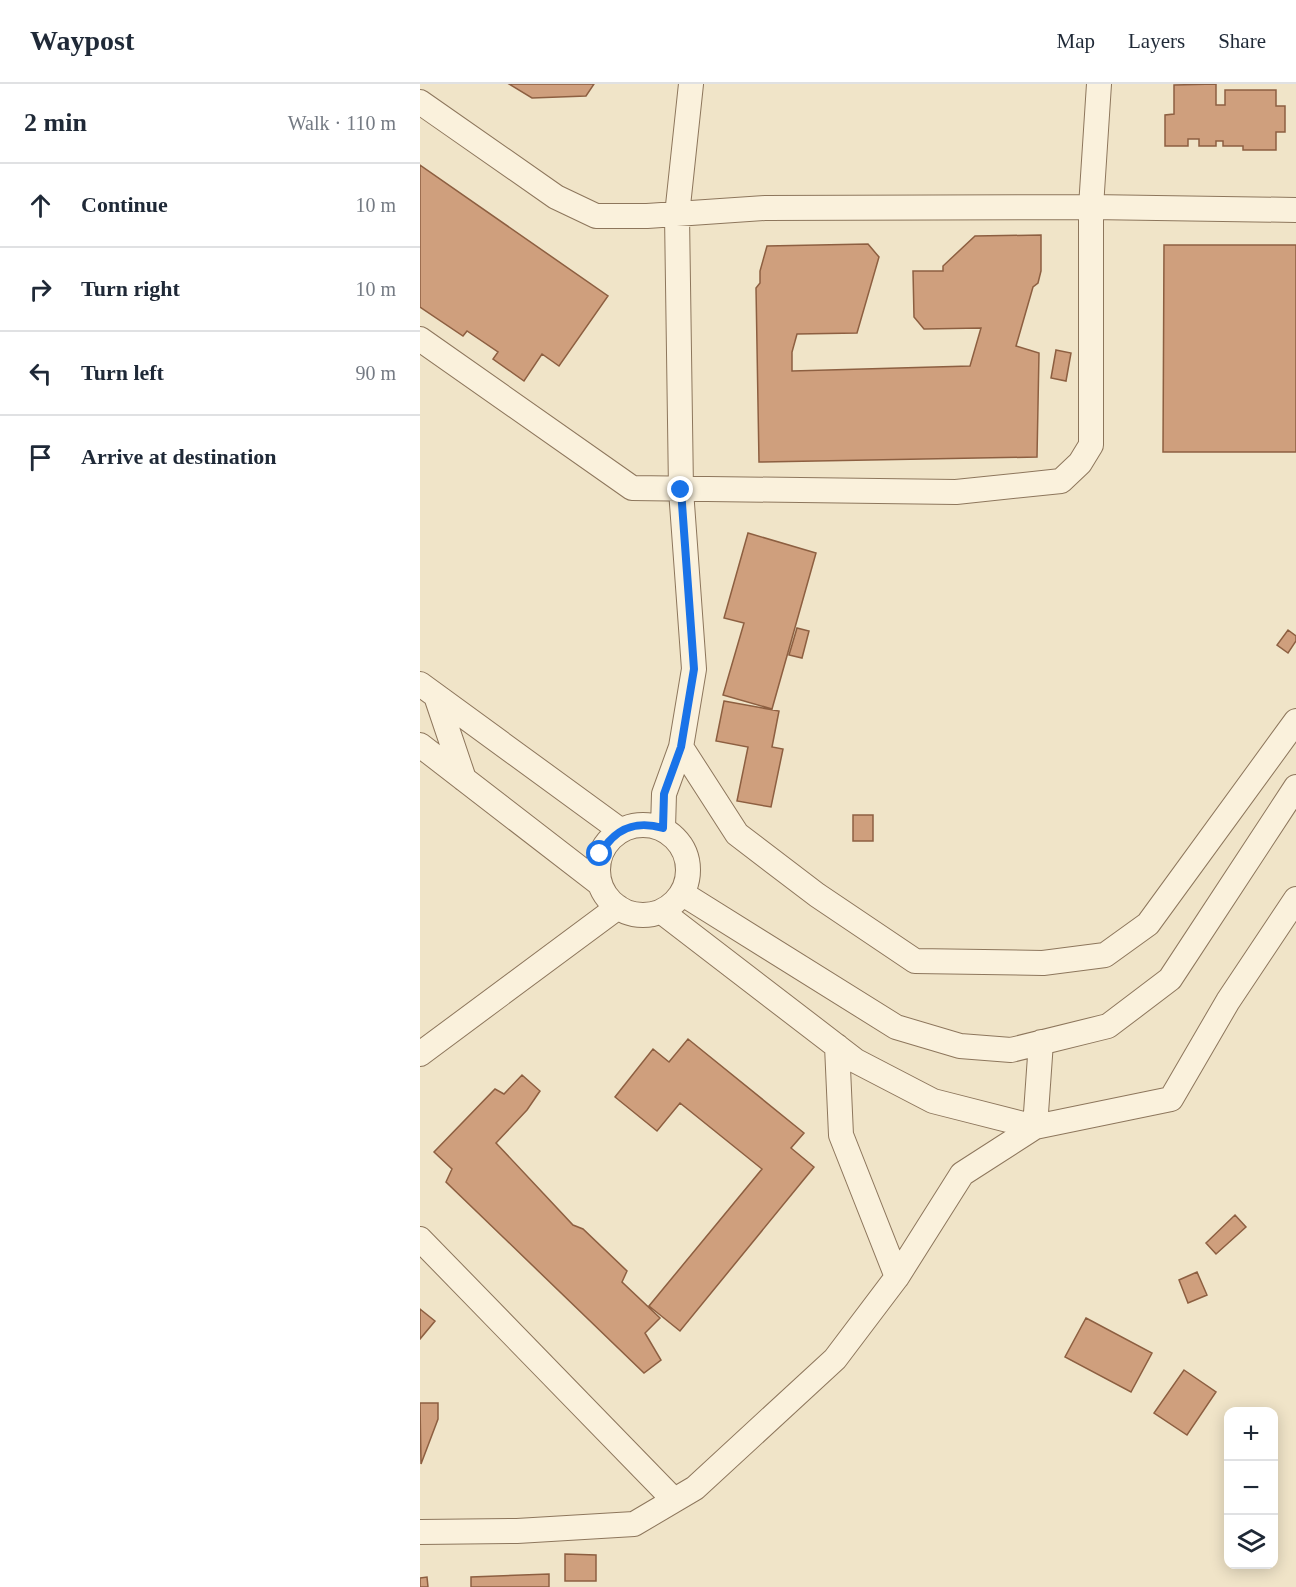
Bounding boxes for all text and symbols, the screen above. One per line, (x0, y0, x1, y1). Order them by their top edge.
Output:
text: Waypost (30, 25, 134, 56)
text: Map (1057, 29, 1095, 53)
text: Layers (1128, 29, 1185, 53)
text: Share (1218, 29, 1266, 53)
text: 2 min (24, 108, 87, 137)
text: Walk · 110 m (288, 112, 396, 134)
icon: ahead (24, 189, 57, 222)
text: Continue (81, 192, 168, 217)
text: 10 m (355, 194, 396, 216)
icon: right (24, 273, 57, 306)
text: Turn right (81, 276, 180, 301)
text: 10 m (355, 278, 396, 300)
icon: left (24, 357, 57, 390)
text: Turn left (81, 360, 164, 385)
text: 90 m (355, 362, 396, 384)
icon: arrive (24, 441, 57, 474)
text: Arrive at destination (81, 444, 277, 469)
route end (667, 476, 693, 502)
route start (586, 840, 612, 866)
map controls (1224, 1407, 1278, 1569)
button: + (1224, 1407, 1278, 1461)
button: − (1224, 1461, 1278, 1515)
button: layers (1224, 1515, 1278, 1569)

